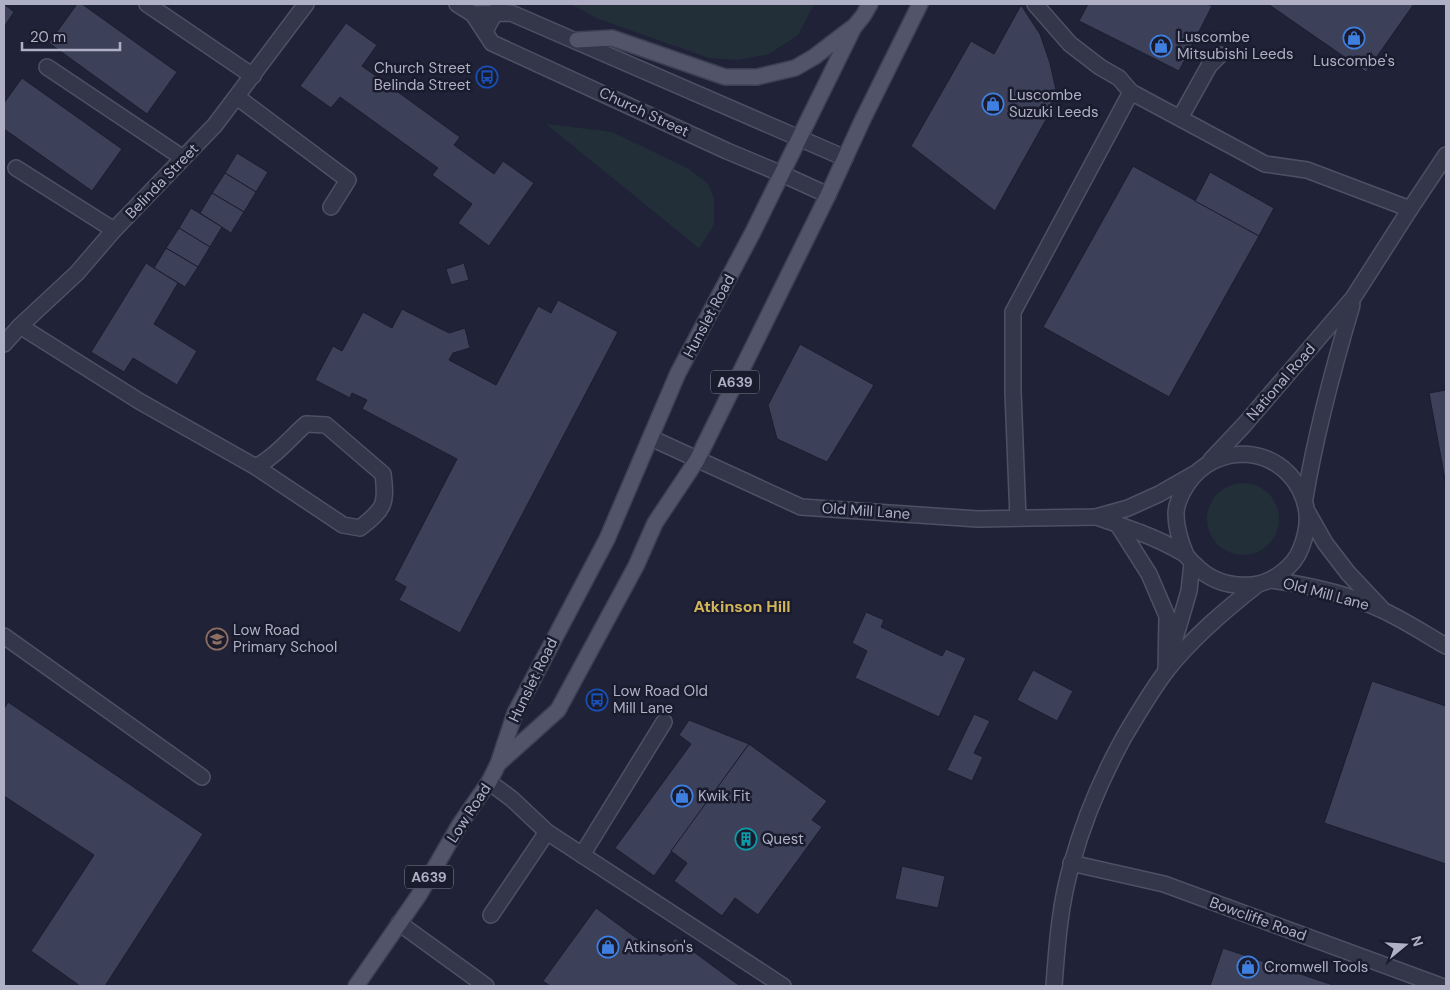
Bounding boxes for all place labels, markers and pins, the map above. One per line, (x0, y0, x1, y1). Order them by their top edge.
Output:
shop icon: Luscombe's (1342, 26, 1366, 50)
place label: Luscombe Mitsubishi Leeds (1177, 27, 1294, 64)
shop icon: Luscombe Mitsubishi Leeds (1149, 34, 1173, 58)
place label: Luscombe's (1313, 51, 1395, 71)
place label: Church Street Belinda Street (374, 58, 471, 95)
bus stop icon: Church Street Belinda Street (475, 65, 499, 89)
place label: Luscombe Suzuki Leeds (1009, 85, 1098, 122)
shop icon: Luscombe Suzuki Leeds (981, 92, 1005, 116)
place label: Low Road Primary School (233, 620, 337, 657)
school or university icon: Low Road Primary School (205, 627, 229, 651)
place label: Low Road Old Mill Lane (613, 681, 708, 718)
bus stop icon: Low Road Old Mill Lane (585, 688, 609, 712)
shop icon: Kwik Fit (670, 784, 694, 808)
place label: Kwik Fit (698, 786, 751, 806)
building icon: Quest (734, 827, 758, 851)
place label: Quest (762, 829, 804, 849)
shop icon: Atkinson's (596, 935, 620, 959)
place label: Atkinson's (624, 937, 693, 957)
shop icon: Cromwell Tools (1236, 955, 1260, 979)
place label: Cromwell Tools (1264, 957, 1368, 977)

